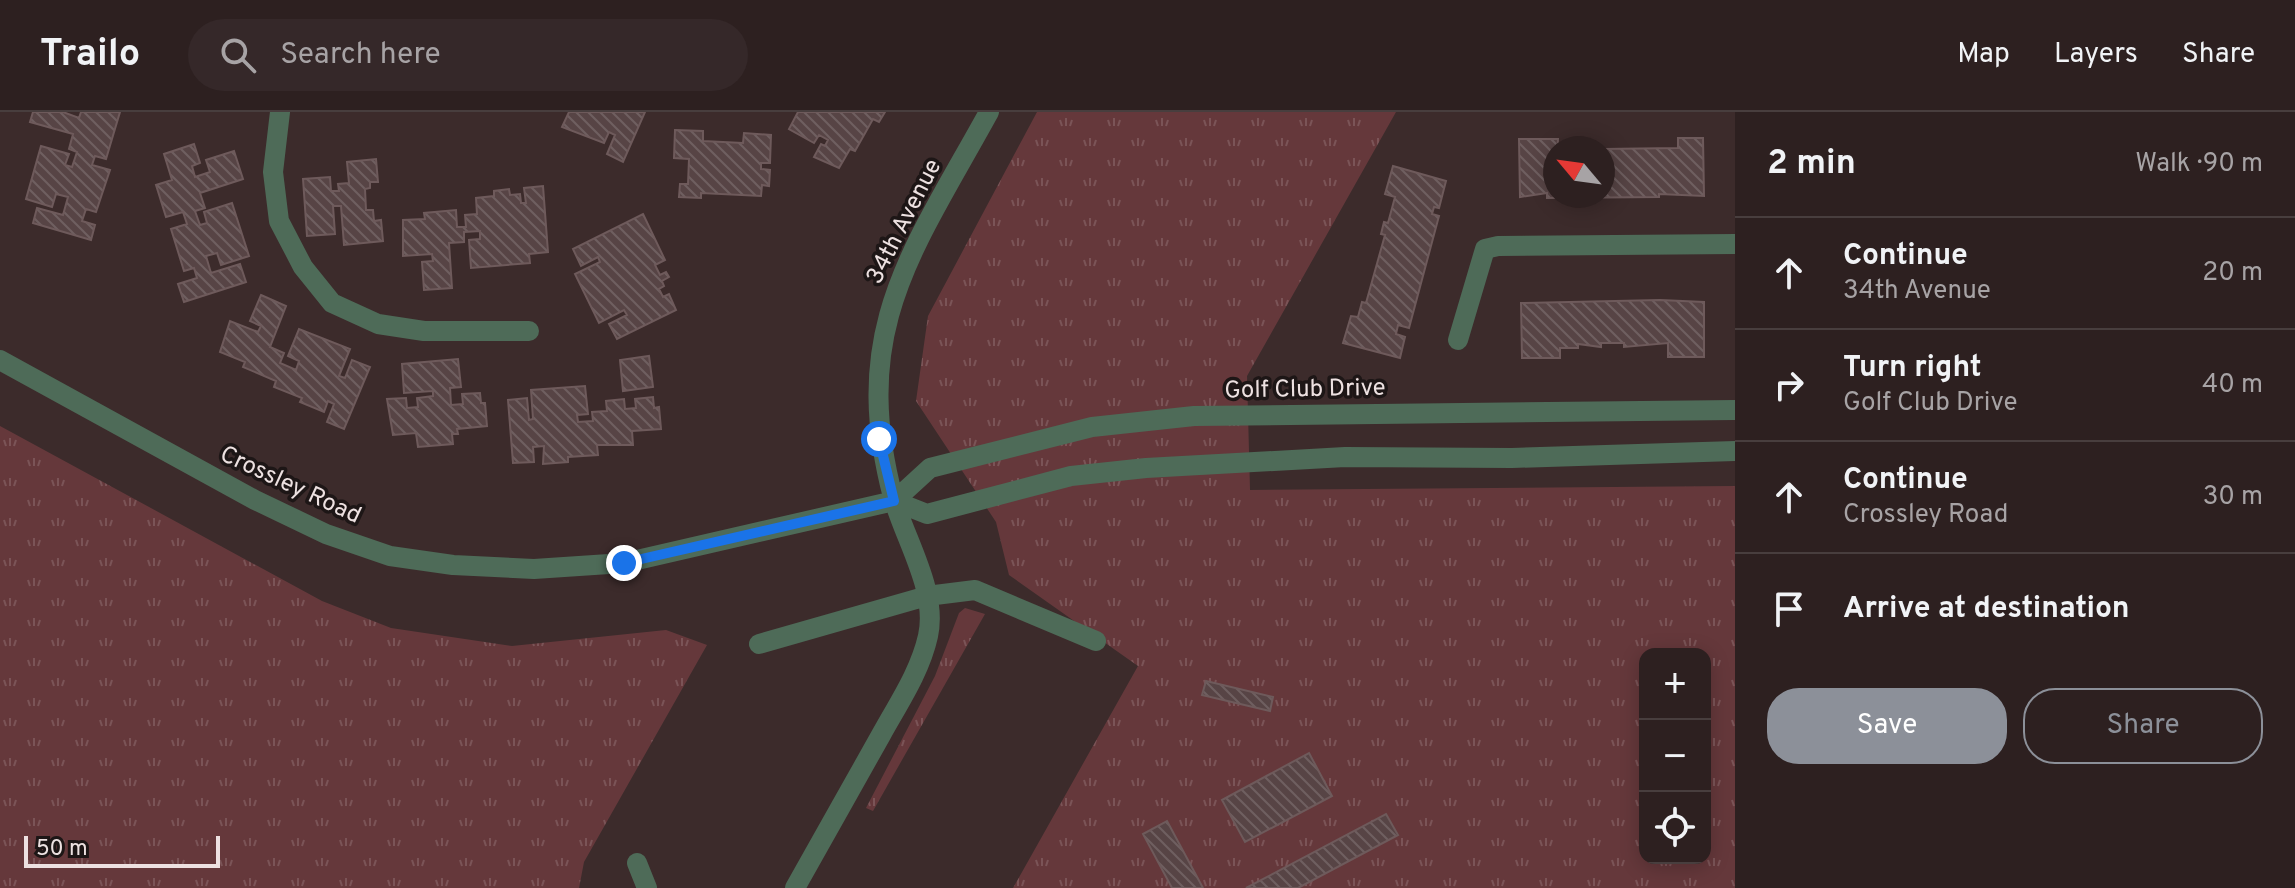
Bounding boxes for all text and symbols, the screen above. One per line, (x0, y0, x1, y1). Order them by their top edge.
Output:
search box (188, 19, 748, 91)
text: Trailo (40, 31, 140, 80)
icon: search (216, 33, 260, 77)
text: Search here (280, 37, 441, 74)
text: Map (1957, 37, 2010, 73)
text: Layers (2054, 37, 2138, 73)
text: Share (2182, 37, 2255, 73)
north arrow (1543, 136, 1615, 208)
text: 2 min (1767, 143, 1856, 186)
text: Walk · 90 m (2135, 148, 2263, 181)
street label: 34th Avenue (860, 154, 949, 289)
text: Continue (1843, 238, 1968, 275)
icon: ahead (1767, 251, 1811, 295)
text: 20 m (2202, 257, 2263, 290)
text: 34th Avenue (1843, 275, 1991, 308)
text: Turn right (1843, 350, 1981, 387)
icon: right (1767, 363, 1811, 407)
text: 40 m (2202, 369, 2263, 402)
street label: Golf Club Drive (1224, 374, 1386, 406)
text: Golf Club Drive (1843, 387, 2018, 420)
route start (861, 421, 897, 457)
street label: Crossley Road (215, 440, 366, 532)
text: Continue (1843, 462, 1968, 499)
icon: ahead (1767, 475, 1811, 519)
text: 30 m (2203, 481, 2263, 514)
text: Crossley Road (1843, 499, 2008, 532)
route end (606, 545, 642, 581)
icon: arrive (1767, 587, 1811, 631)
text: Arrive at destination (1843, 591, 2129, 628)
map controls (1639, 648, 1711, 864)
button: + (1639, 648, 1711, 720)
button: Save (1767, 688, 2007, 764)
button: Share (2023, 688, 2263, 764)
button: − (1639, 720, 1711, 792)
button: locate (1639, 792, 1711, 864)
scale bar (24, 832, 220, 868)
text: 50 m (36, 836, 88, 863)

